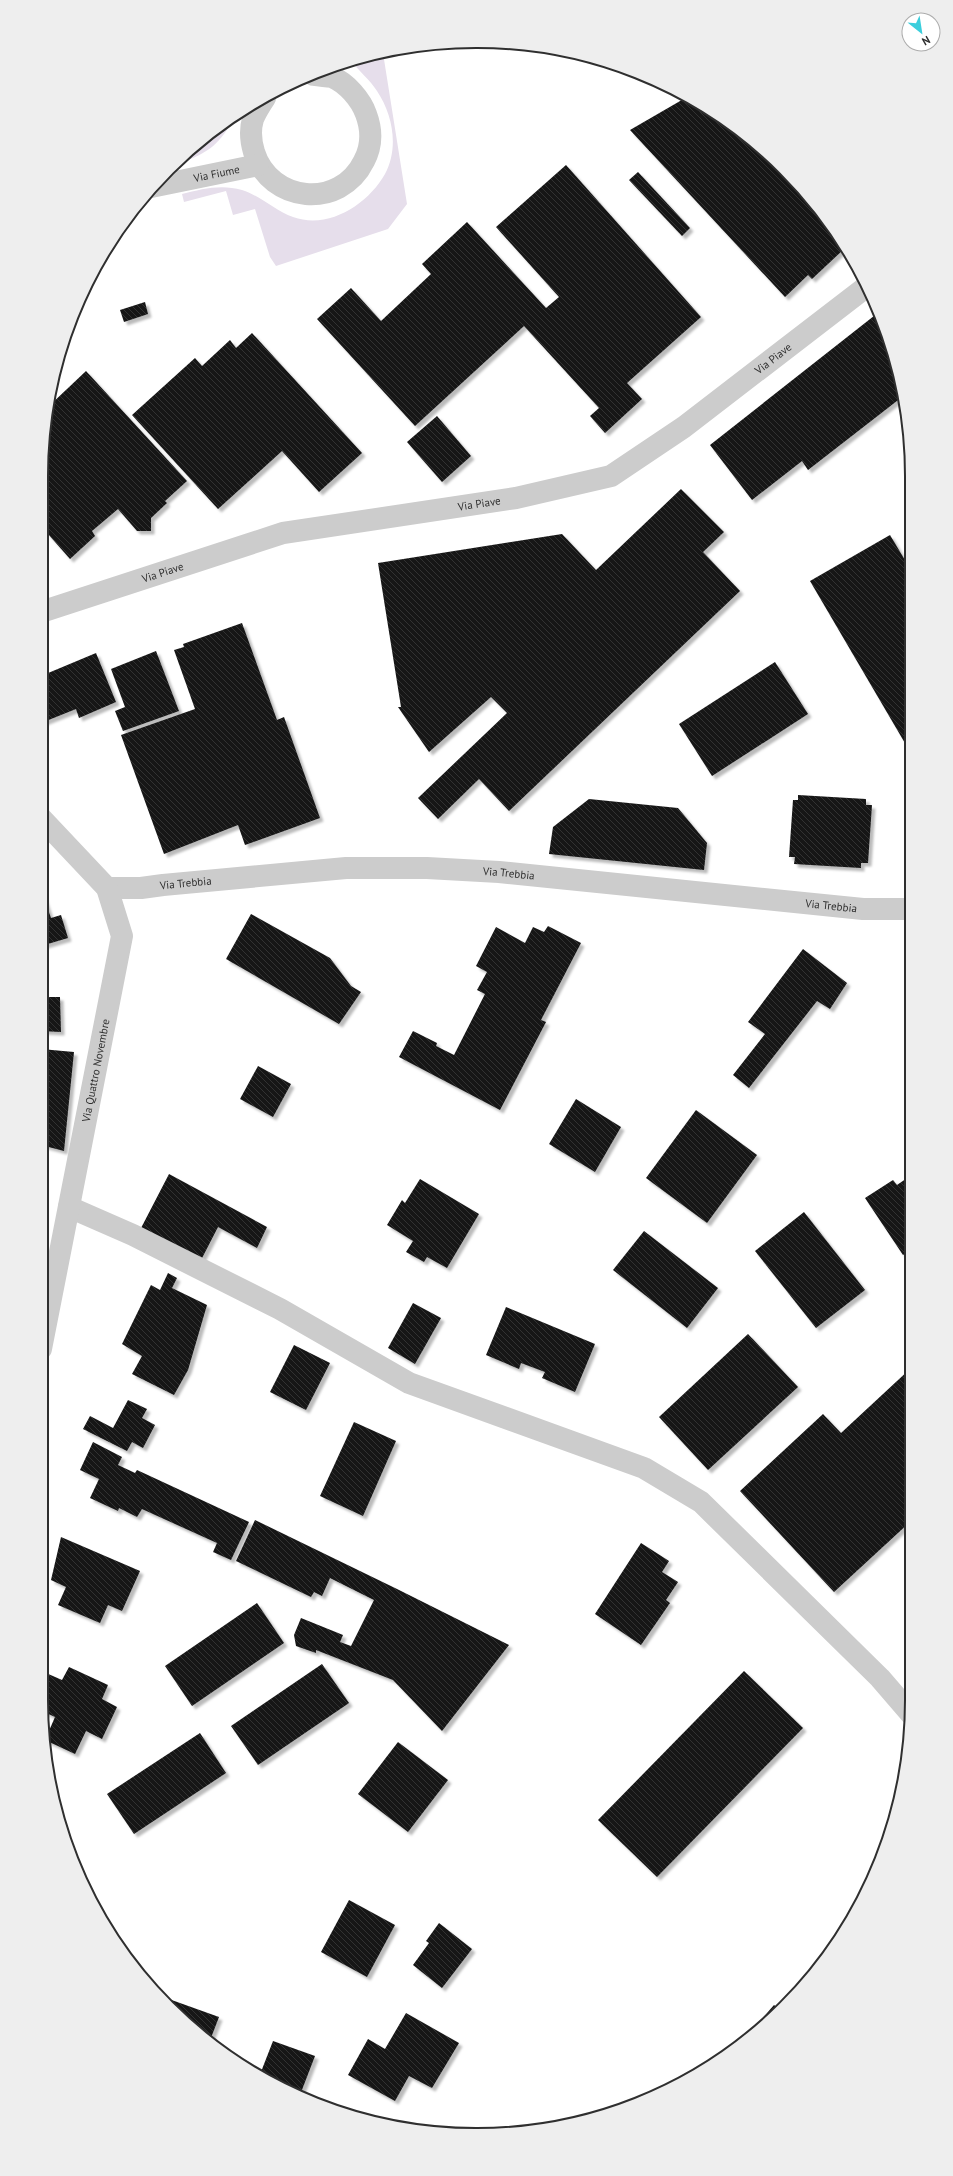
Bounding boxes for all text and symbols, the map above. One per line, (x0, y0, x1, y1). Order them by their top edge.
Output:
north arrow (901, 12, 941, 52)
text: N (919, 33, 933, 49)
street label: Via Fiume (191, 162, 241, 185)
street label: Via Piave (751, 340, 795, 378)
street label: Via Piave (456, 493, 502, 514)
street label: Via Piave (139, 559, 186, 586)
street label: Via Trebbia (482, 864, 535, 883)
street label: Via Trebbia (158, 874, 212, 892)
street label: Via Trebbia (804, 896, 858, 915)
street label: Via Quattro Novembre (79, 1017, 113, 1124)

